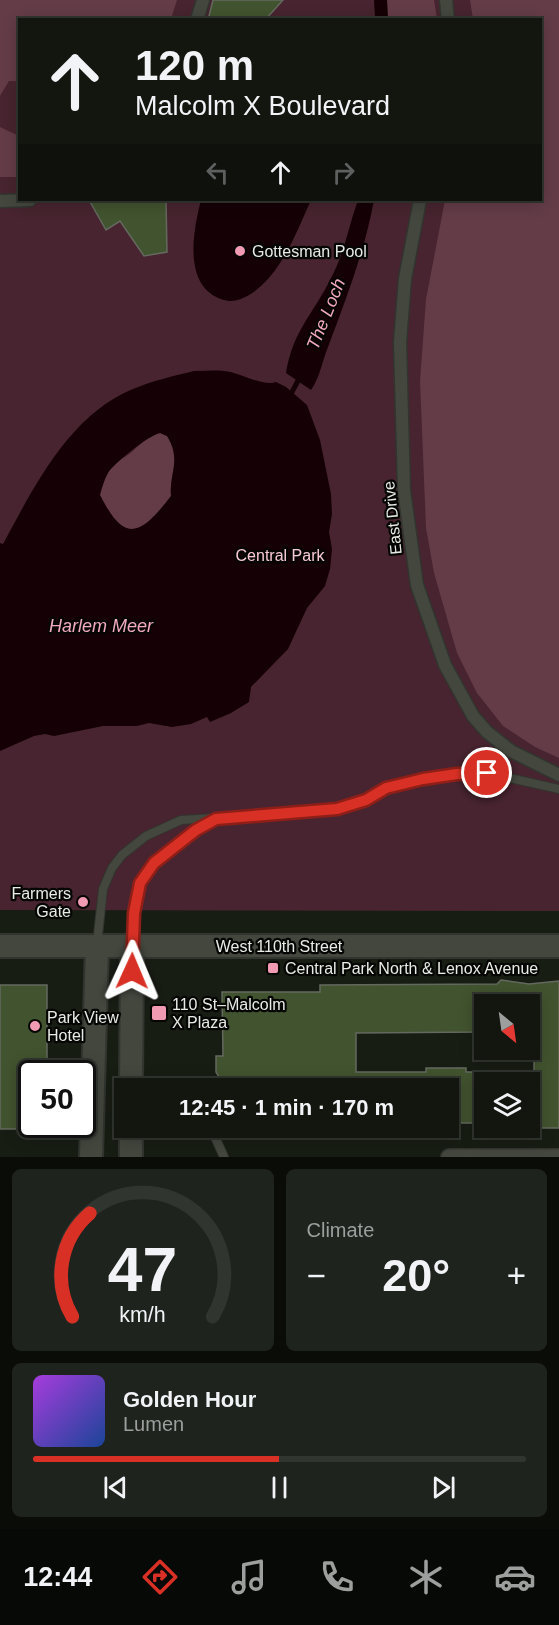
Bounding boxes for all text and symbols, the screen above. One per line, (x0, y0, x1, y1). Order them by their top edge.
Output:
icon: ahead (36, 42, 114, 120)
text: 120 m (135, 42, 254, 89)
text: Malcolm X Boulevard (135, 91, 390, 121)
icon: left (201, 156, 234, 189)
icon: ahead (264, 156, 297, 189)
icon: right (327, 156, 360, 189)
place label: Gottesman Pool (252, 243, 367, 260)
marker: Gottesman Pool (233, 244, 247, 258)
water label: The Loch (303, 275, 349, 353)
street label: East Drive (380, 480, 405, 556)
park label: Central Park (236, 547, 325, 564)
water label: Harlem Meer (49, 616, 154, 636)
pin (461, 747, 512, 798)
icon: arrive (470, 756, 503, 789)
place label: Farmers Gate (11, 885, 71, 920)
marker: Farmers Gate (76, 895, 90, 909)
street label: West 110th Street (216, 938, 343, 955)
position arrow (100, 939, 164, 1003)
place label: Central Park North & Lenox Avenue (285, 960, 538, 977)
marker: Central Park North & Lenox Avenue (266, 961, 280, 975)
north arrow (474, 994, 540, 1060)
map controls (474, 994, 540, 1138)
place label: 110 St–Malcolm X Plaza (172, 996, 286, 1031)
marker: 110 St–Malcolm X Plaza (150, 1004, 168, 1022)
place label: Park View Hotel (47, 1009, 119, 1044)
marker: Park View Hotel (28, 1019, 42, 1033)
speed limit sign: 50 (18, 1060, 96, 1138)
button: layers (474, 1072, 540, 1138)
text: 12:45 · 1 min · 170 m (179, 1095, 394, 1120)
text: Climate (307, 1219, 374, 1241)
text: 47 (108, 1235, 177, 1304)
text: 20° (382, 1250, 450, 1301)
text: − (307, 1257, 326, 1294)
text: + (507, 1257, 526, 1294)
text: km/h (120, 1303, 166, 1327)
text: Golden Hour (123, 1387, 256, 1412)
text: Lumen (123, 1413, 184, 1435)
icon: previous (99, 1471, 132, 1504)
icon: pause (263, 1471, 296, 1504)
icon: next (427, 1471, 460, 1504)
icon: directions (139, 1556, 181, 1598)
icon: music (228, 1556, 270, 1598)
icon: phone (316, 1556, 358, 1598)
icon: climate (405, 1556, 447, 1598)
icon: car (494, 1556, 536, 1598)
text: 12:44 (23, 1562, 92, 1592)

